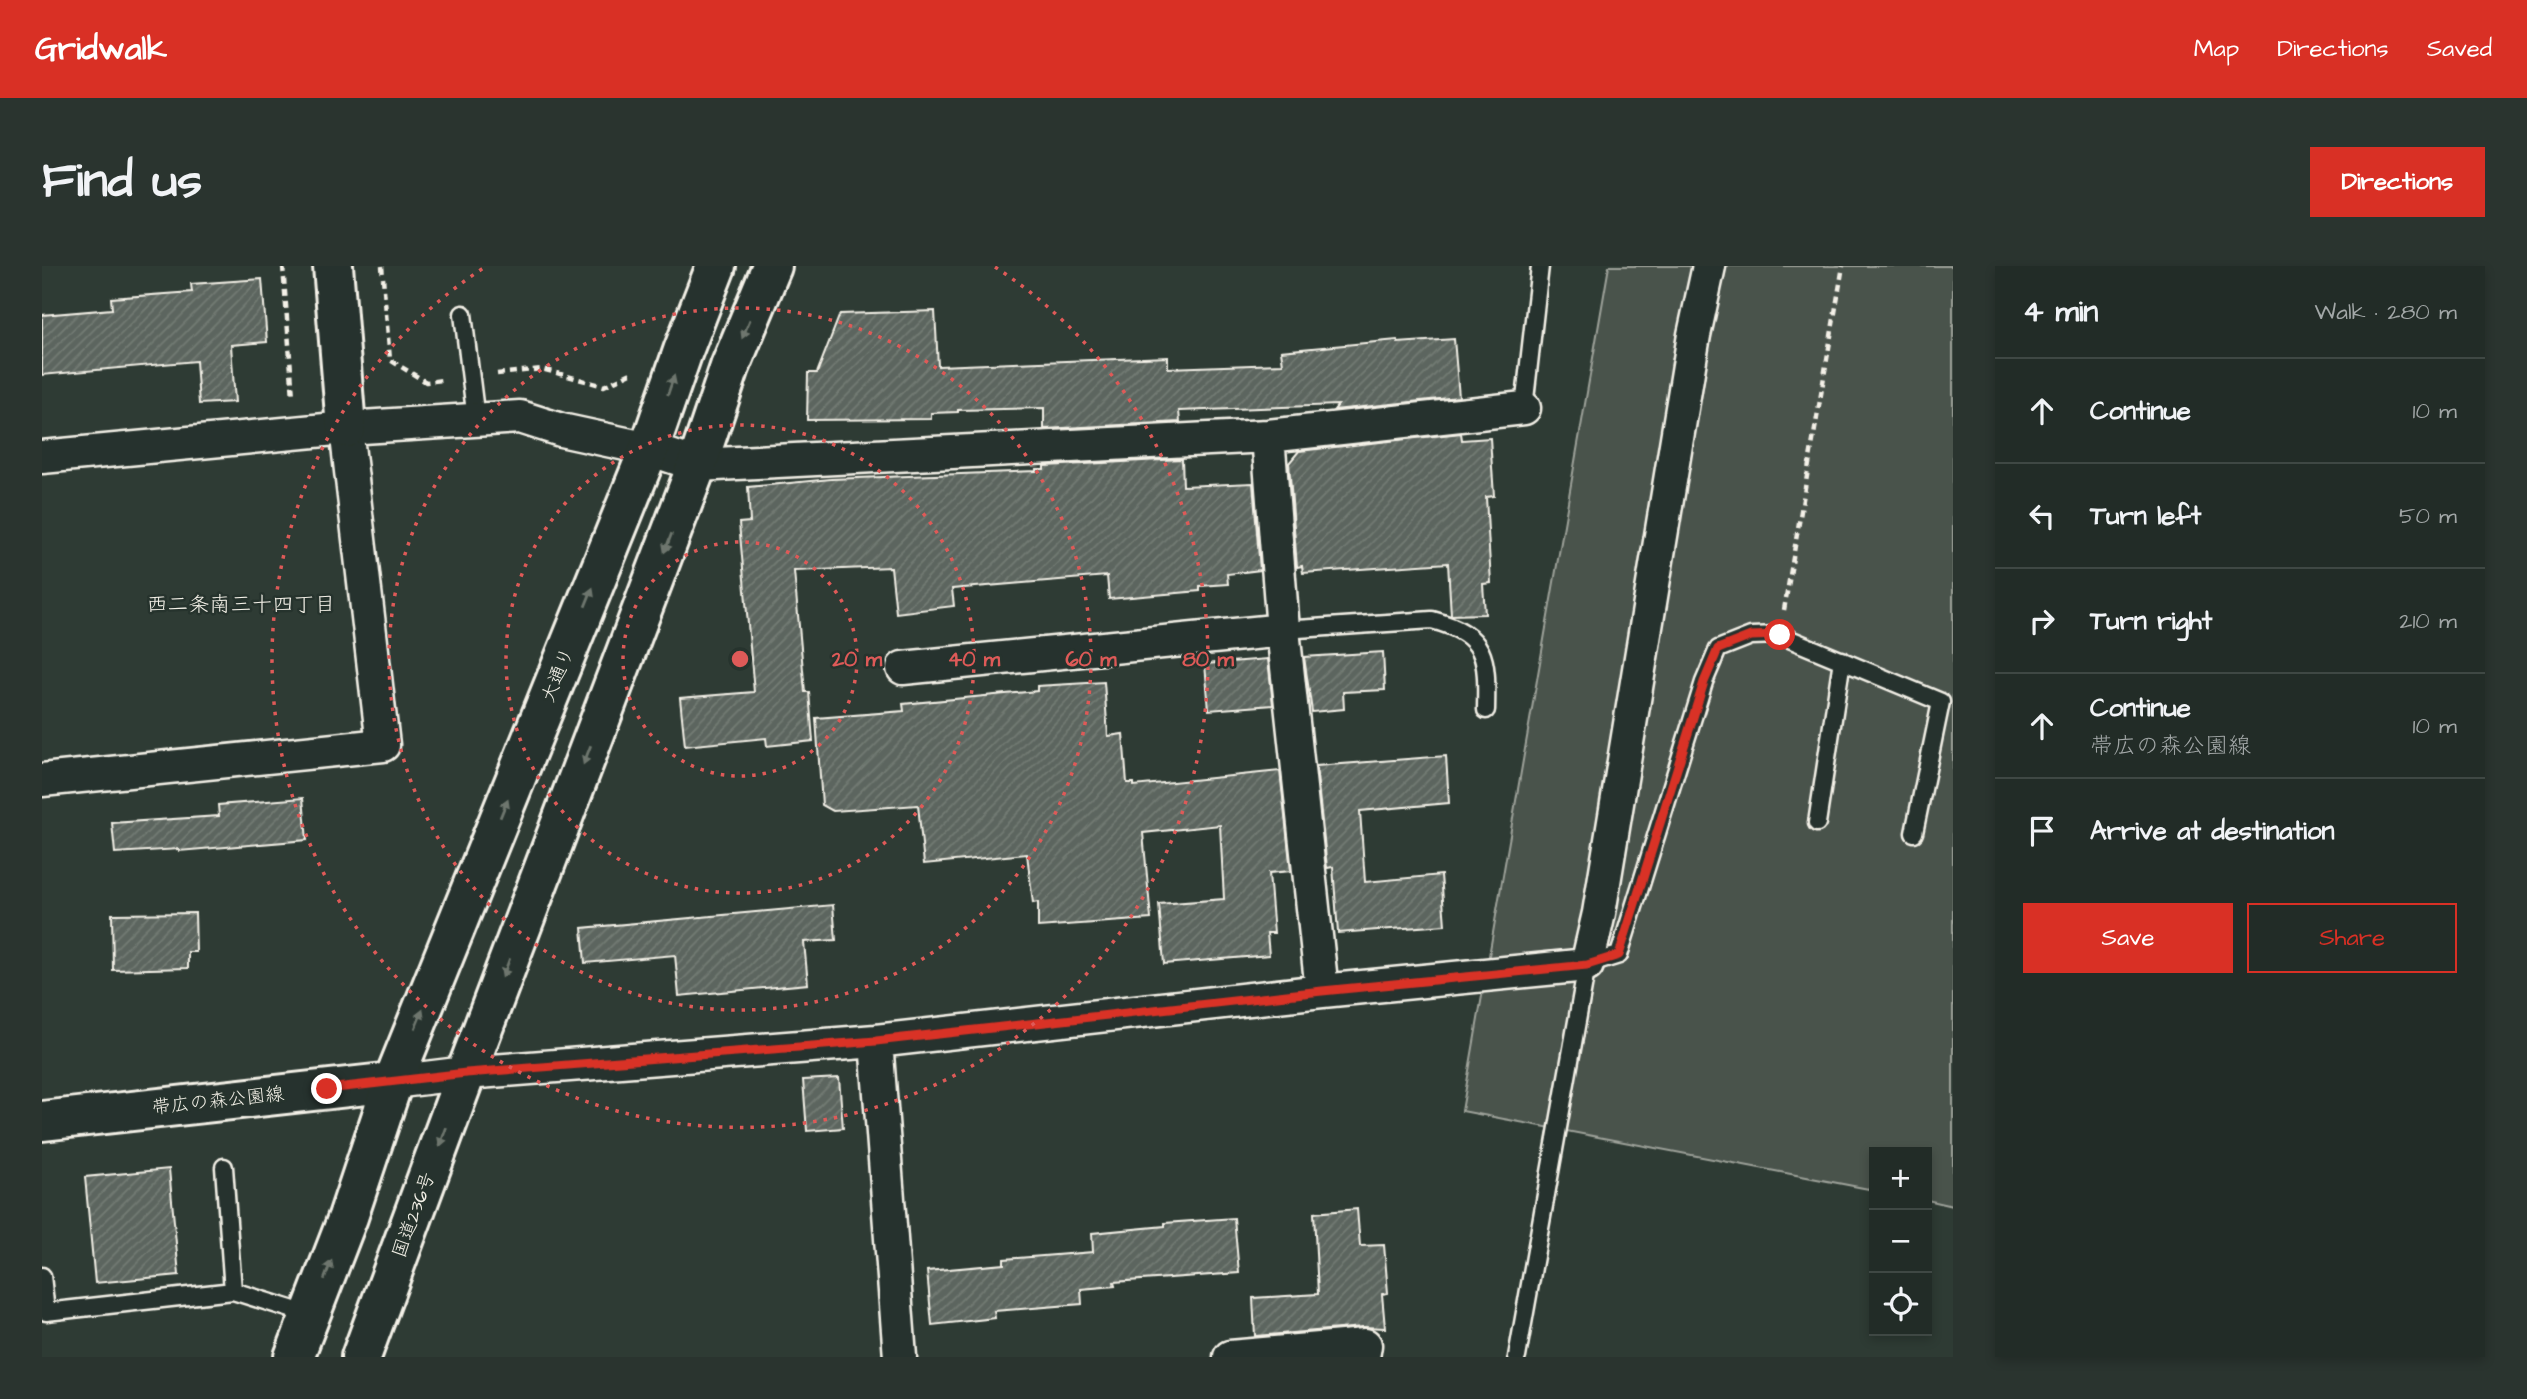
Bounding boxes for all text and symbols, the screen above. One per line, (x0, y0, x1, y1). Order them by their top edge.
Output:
text: Gridwalk (35, 26, 167, 72)
text: Map (2194, 32, 2239, 66)
text: Directions (2277, 32, 2389, 66)
text: Saved (2427, 32, 2492, 66)
button: Directions (2310, 147, 2485, 217)
text: Find us (42, 148, 202, 216)
text: 4 min (2023, 291, 2098, 333)
text: Walk · 280 m (2315, 296, 2457, 328)
one-way arrow (740, 319, 752, 339)
one-way arrow (666, 374, 677, 395)
icon: ahead (2023, 392, 2061, 430)
text: Continue (2090, 393, 2191, 429)
text: 10 m (2412, 395, 2457, 427)
icon: left (2023, 497, 2061, 535)
text: Turn left (2090, 498, 2201, 534)
text: 50 m (2399, 500, 2457, 532)
one-way arrow (662, 532, 673, 553)
one-way arrow (584, 586, 595, 607)
district label: 西二条南三十四丁目 (147, 590, 336, 619)
icon: right (2023, 602, 2061, 640)
text: Turn right (2090, 603, 2212, 639)
text: 210 m (2399, 605, 2457, 637)
route start (1764, 619, 1795, 650)
street label: 大通り (535, 644, 581, 706)
text: 20 m (831, 645, 883, 674)
text: 40 m (948, 645, 1001, 674)
text: 60 m (1065, 645, 1117, 674)
text: 80 m (1182, 645, 1234, 674)
centre of rings (728, 647, 752, 671)
text: Continue (2090, 690, 2191, 726)
icon: ahead (2023, 707, 2061, 745)
text: 10 m (2412, 710, 2457, 742)
text: 帯広の森公園線 (2090, 730, 2251, 762)
one-way arrow (582, 745, 593, 766)
one-way arrow (499, 797, 510, 818)
icon: arrive (2023, 812, 2061, 850)
text: Arrive at destination (2090, 813, 2335, 849)
button: Save (2023, 903, 2233, 973)
button: Share (2247, 903, 2457, 973)
one-way arrow (501, 958, 512, 979)
one-way arrow (414, 1008, 425, 1029)
route end (311, 1073, 342, 1104)
street label: 帯広の森公園線 (150, 1081, 286, 1121)
one-way arrow (437, 1127, 448, 1148)
map controls (1869, 1147, 1932, 1336)
button: + (1869, 1147, 1932, 1210)
street label: 国道236号 (386, 1168, 442, 1262)
button: − (1869, 1210, 1932, 1273)
one-way arrow (322, 1260, 333, 1281)
button: locate (1869, 1273, 1932, 1336)

